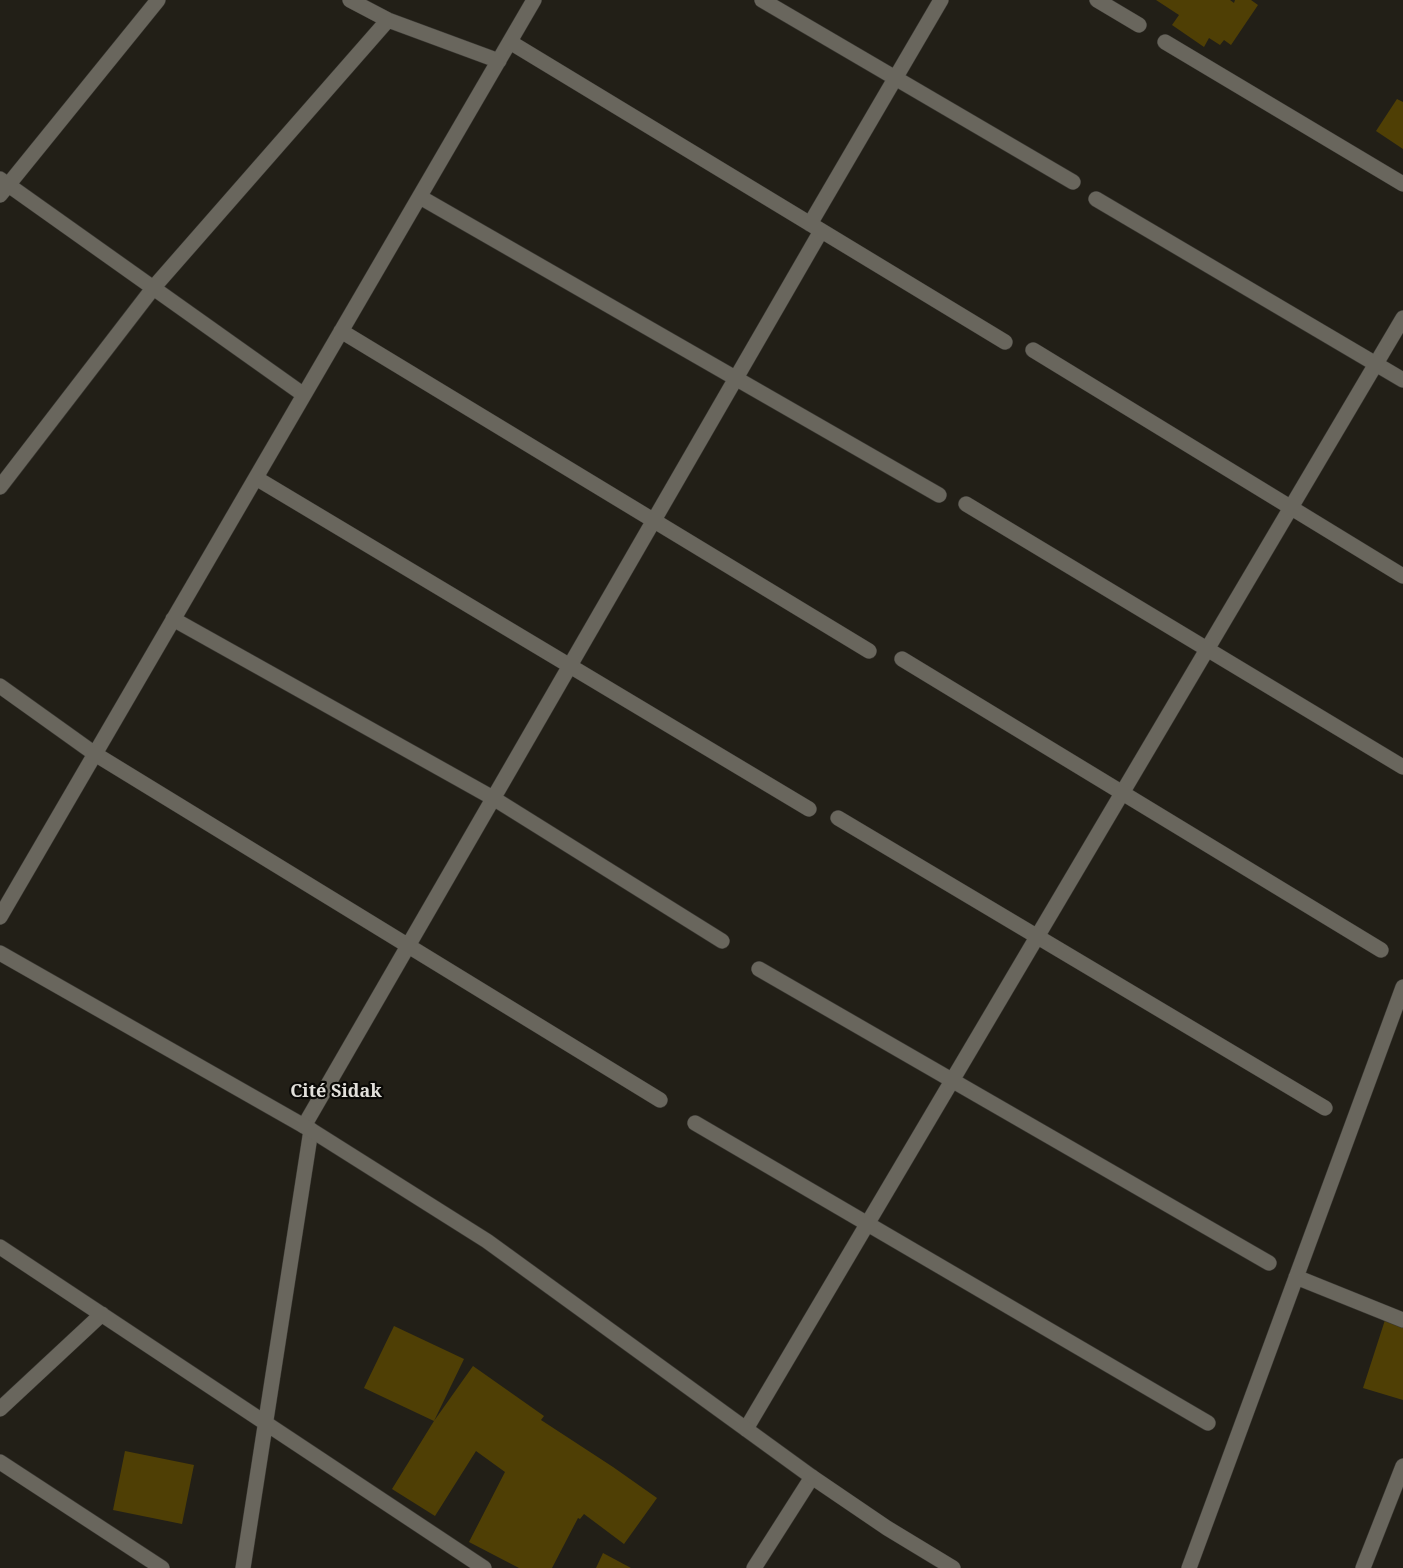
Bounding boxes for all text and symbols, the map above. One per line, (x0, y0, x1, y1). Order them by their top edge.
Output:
district label: Cité Sidak (290, 1081, 382, 1103)

